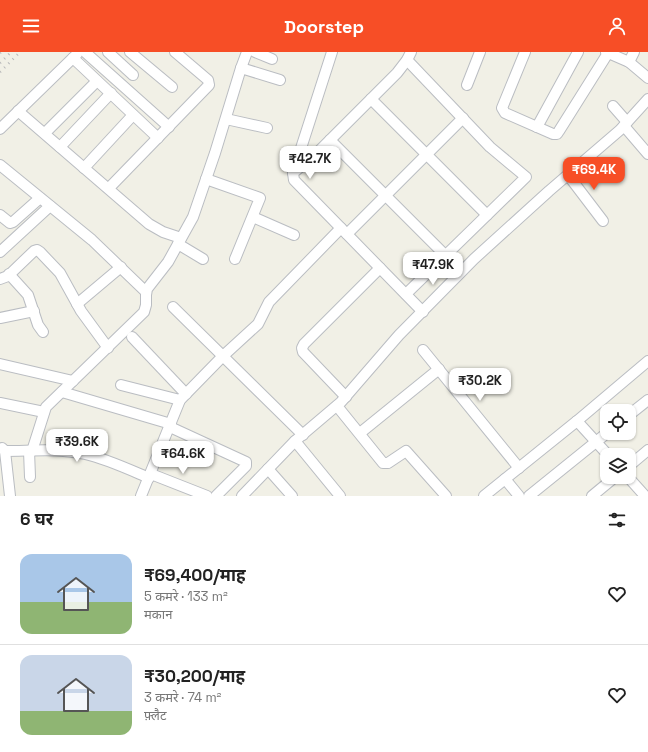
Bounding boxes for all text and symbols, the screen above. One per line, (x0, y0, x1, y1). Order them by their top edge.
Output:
icon: menu (20, 15, 42, 37)
text: Doorstep (284, 15, 364, 38)
icon: person (606, 15, 628, 37)
pin: ₹42.7K (277, 146, 343, 180)
text: ₹42.7K (289, 150, 331, 167)
pin: ₹69.4K (561, 157, 627, 191)
text: ₹69.4K (572, 161, 616, 178)
pin: ₹47.9K (400, 252, 466, 286)
text: ₹47.9K (412, 256, 454, 273)
pin: ₹30.2K (447, 368, 513, 402)
text: ₹30.2K (458, 372, 502, 389)
map controls (600, 404, 636, 484)
button: locate (600, 404, 636, 440)
pin: ₹39.6K (44, 429, 110, 463)
text: ₹39.6K (55, 433, 99, 450)
pin: ₹64.6K (150, 441, 216, 475)
text: ₹64.6K (161, 445, 205, 462)
button: layers (600, 448, 636, 484)
text: 6 घर (20, 508, 53, 530)
icon: filters (606, 509, 628, 531)
text: ₹69,400/माह (144, 564, 246, 586)
icon: home (52, 570, 100, 618)
icon: heart (606, 583, 628, 605)
text: 5 कमरे · 133 m² (144, 588, 228, 605)
text: मकान (144, 606, 172, 623)
text: ₹30,200/माह (144, 665, 245, 687)
icon: home (52, 671, 100, 719)
icon: heart (606, 684, 628, 706)
text: 3 कमरे · 74 m² (144, 689, 221, 706)
text: फ़्लैट (144, 707, 167, 724)

